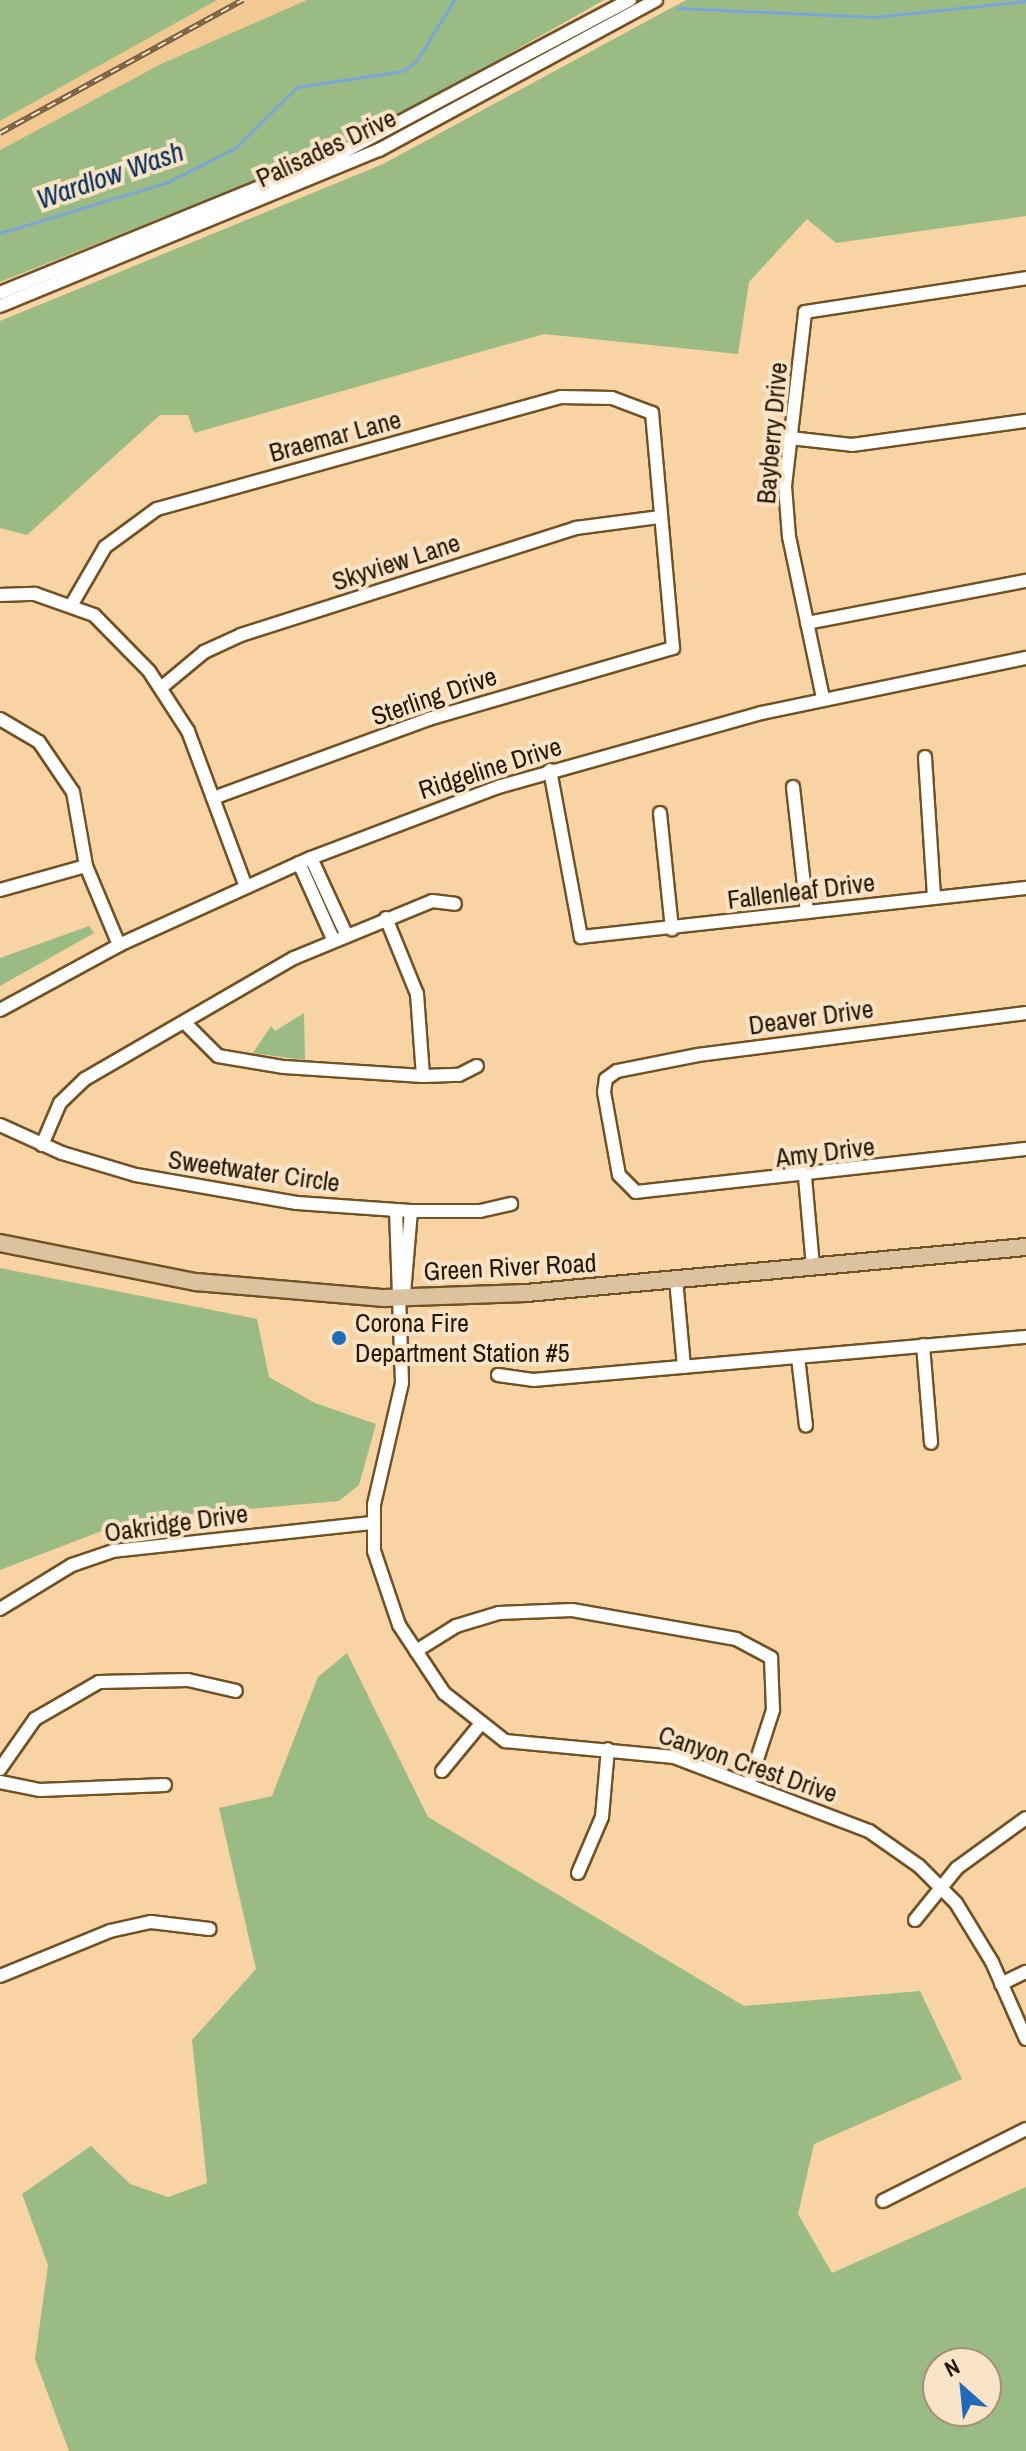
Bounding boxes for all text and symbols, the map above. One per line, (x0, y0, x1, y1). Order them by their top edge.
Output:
street label: Palisades Drive (251, 102, 401, 194)
water label: Wardlow Wash (32, 134, 188, 216)
street label: Bayberry Drive (750, 361, 794, 505)
street label: Braemar Lane (266, 403, 404, 469)
street label: Skyview Lane (328, 527, 464, 597)
street label: Sterling Drive (367, 660, 501, 732)
street label: Ridgeline Drive (415, 730, 565, 806)
street label: Fallenleaf Drive (726, 866, 876, 916)
street label: Deaver Drive (747, 993, 875, 1041)
street label: Amy Drive (774, 1130, 876, 1174)
street label: Sweetwater Circle (166, 1144, 342, 1198)
street label: Green River Road (423, 1247, 597, 1287)
place label: Corona Fire Department Station #5 (355, 1307, 570, 1368)
marker: Corona Fire Department Station #5 (330, 1329, 348, 1347)
street label: Oakridge Drive (102, 1497, 250, 1549)
street label: Canyon Crest Drive (654, 1719, 842, 1809)
north arrow (922, 2347, 1002, 2427)
text: N (939, 2351, 965, 2384)

